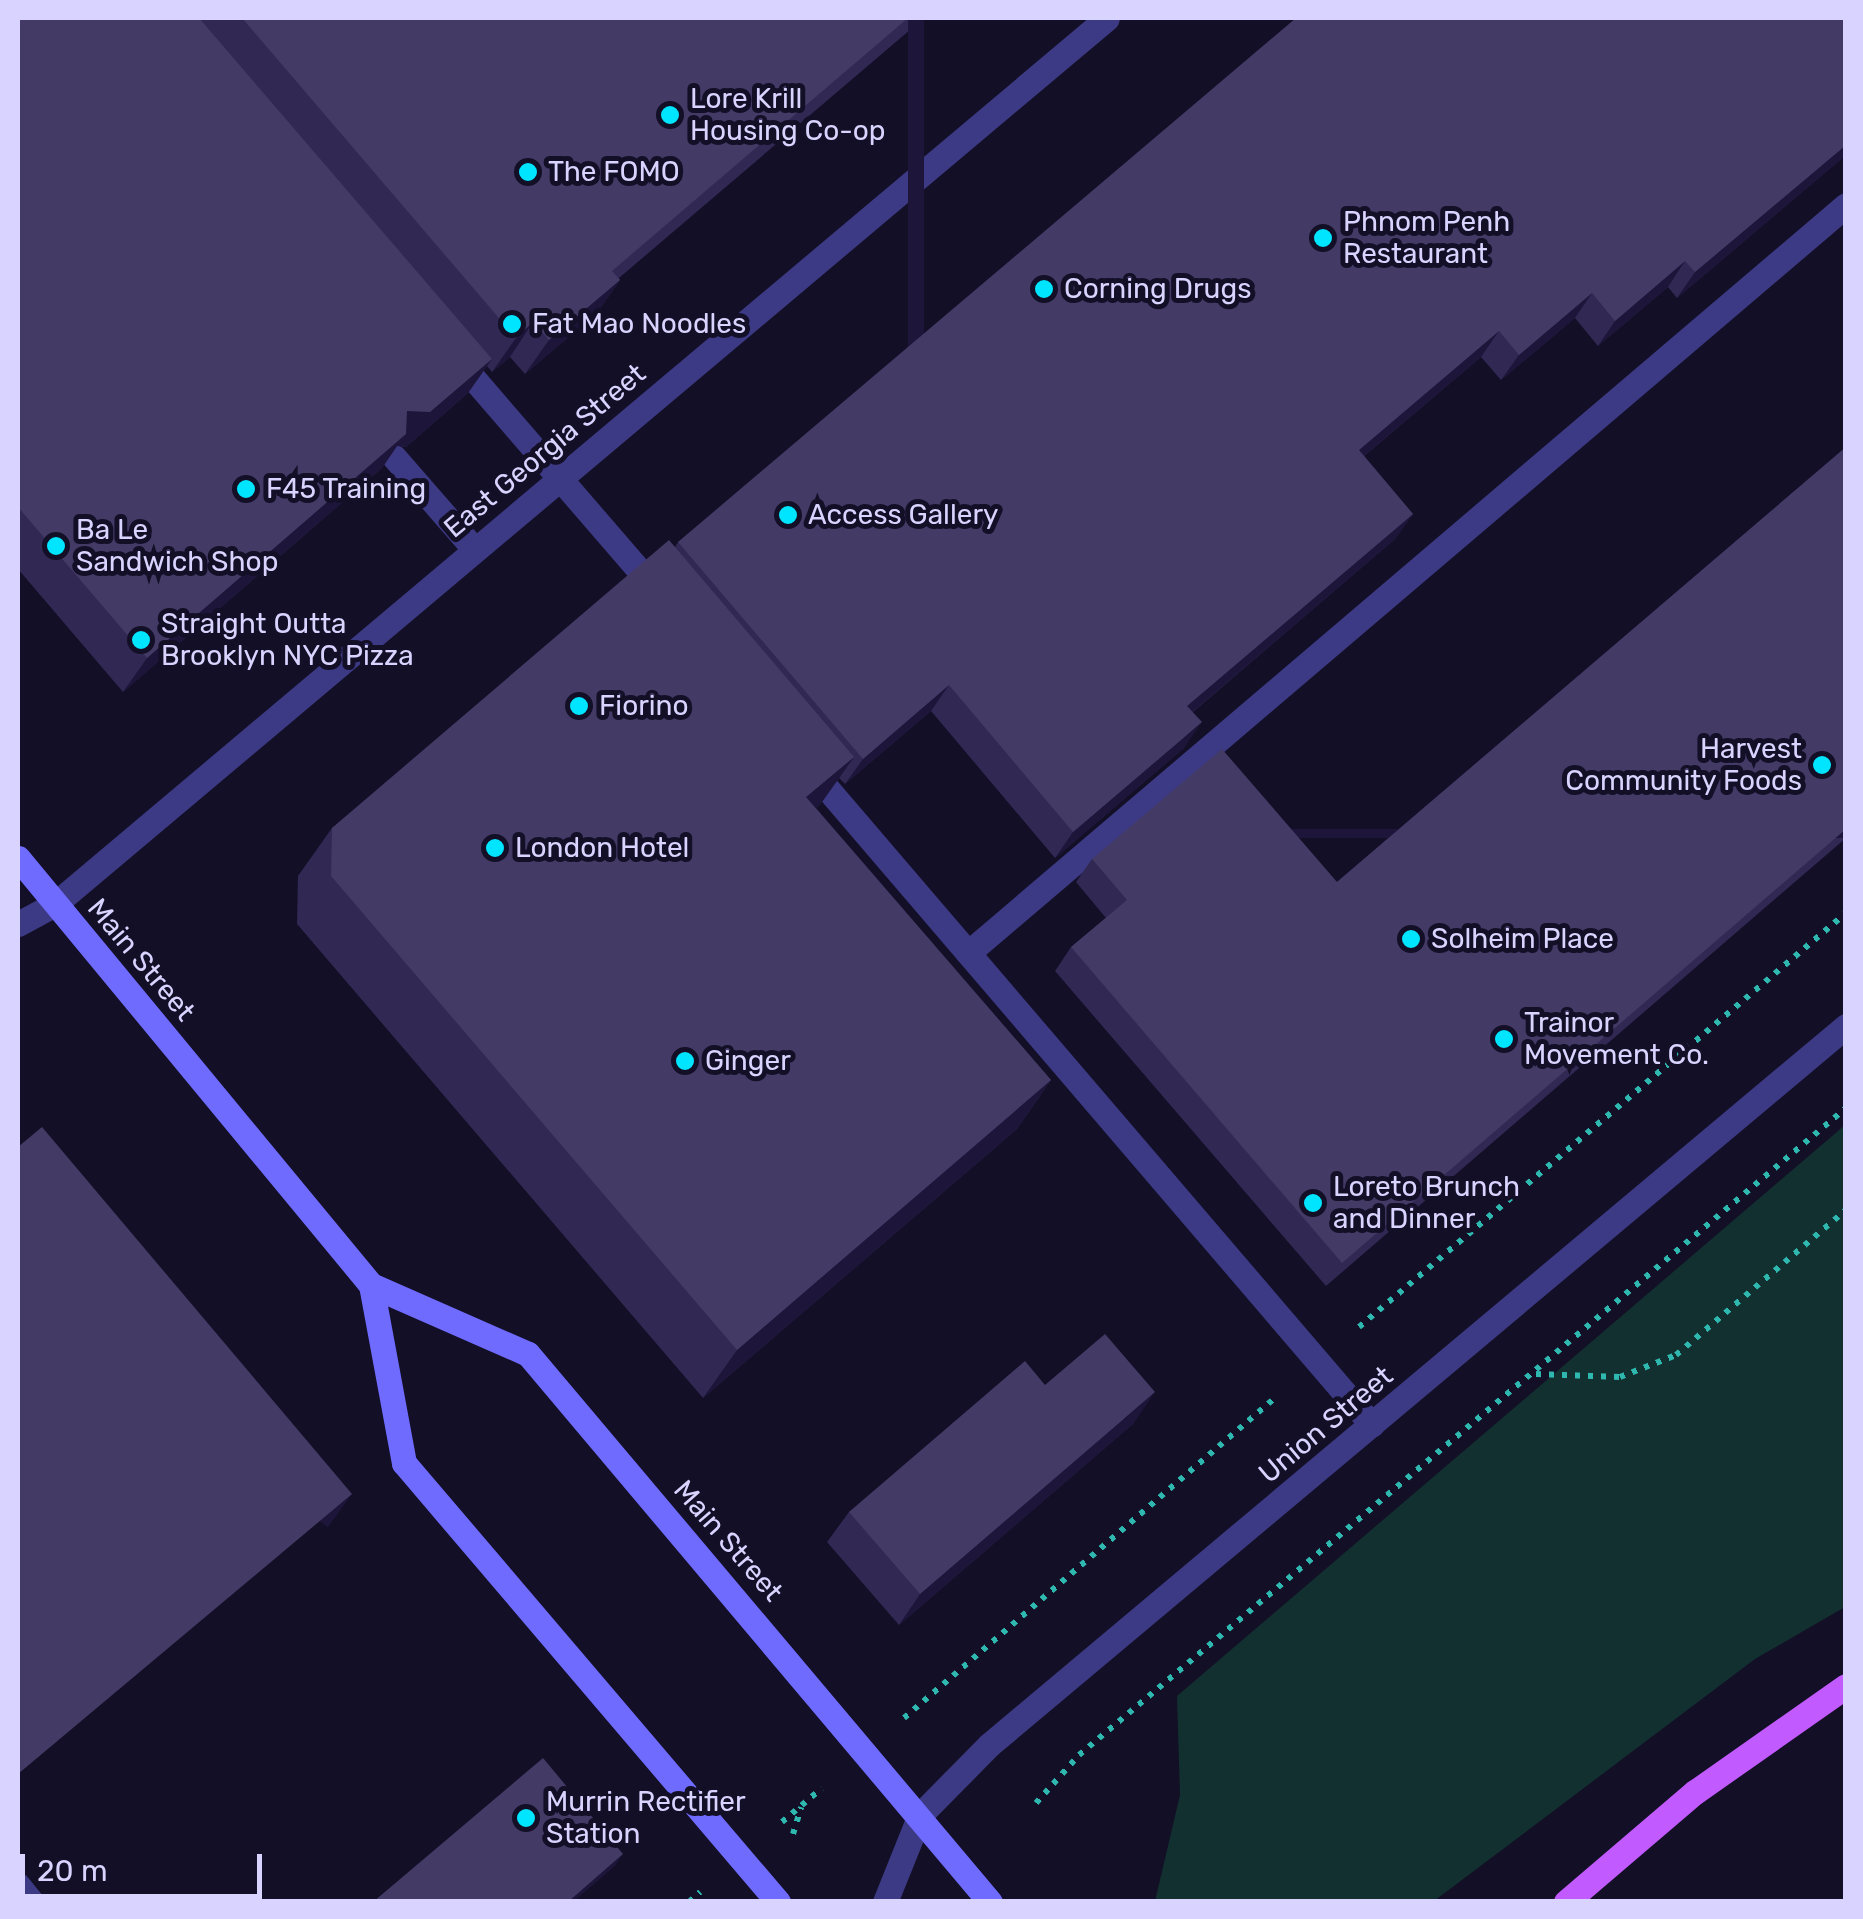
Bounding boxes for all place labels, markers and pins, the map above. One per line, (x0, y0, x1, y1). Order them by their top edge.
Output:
place label: Lore Krill Housing Co-op (690, 82, 886, 148)
marker: Lore Krill Housing Co-op (659, 104, 681, 126)
place label: The FOMO (548, 155, 680, 189)
marker: The FOMO (517, 161, 539, 183)
place label: Phnom Penh Restaurant (1343, 205, 1510, 271)
marker: Phnom Penh Restaurant (1312, 227, 1334, 249)
place label: Corning Drugs (1064, 272, 1251, 306)
marker: Corning Drugs (1033, 278, 1055, 300)
place label: Fat Mao Noodles (532, 307, 746, 341)
marker: Fat Mao Noodles (501, 313, 523, 335)
place label: F45 Training (266, 472, 427, 506)
marker: F45 Training (235, 478, 257, 500)
place label: Access Gallery (808, 498, 999, 532)
marker: Access Gallery (777, 504, 799, 526)
place label: Ba Le Sandwich Shop (76, 513, 278, 579)
marker: Ba Le Sandwich Shop (45, 535, 67, 557)
place label: Straight Outta Brooklyn NYC Pizza (161, 607, 414, 673)
marker: Straight Outta Brooklyn NYC Pizza (130, 629, 152, 651)
place label: Fiorino (599, 689, 689, 723)
marker: Fiorino (568, 695, 590, 717)
place label: Harvest Community Foods (1565, 732, 1802, 798)
marker: Harvest Community Foods (1811, 754, 1833, 776)
place label: London Hotel (515, 831, 689, 865)
marker: London Hotel (484, 837, 506, 859)
place label: Solheim Place (1431, 922, 1614, 956)
marker: Solheim Place (1400, 928, 1422, 950)
place label: Trainor Movement Co. (1524, 1006, 1709, 1072)
marker: Trainor Movement Co. (1493, 1028, 1515, 1050)
place label: Ginger (705, 1044, 791, 1078)
marker: Ginger (674, 1050, 696, 1072)
place label: Loreto Brunch and Dinner (1333, 1170, 1520, 1236)
marker: Loreto Brunch and Dinner (1302, 1192, 1324, 1214)
place label: Murrin Rectifier Station (546, 1785, 746, 1851)
marker: Murrin Rectifier Station (515, 1807, 537, 1829)

